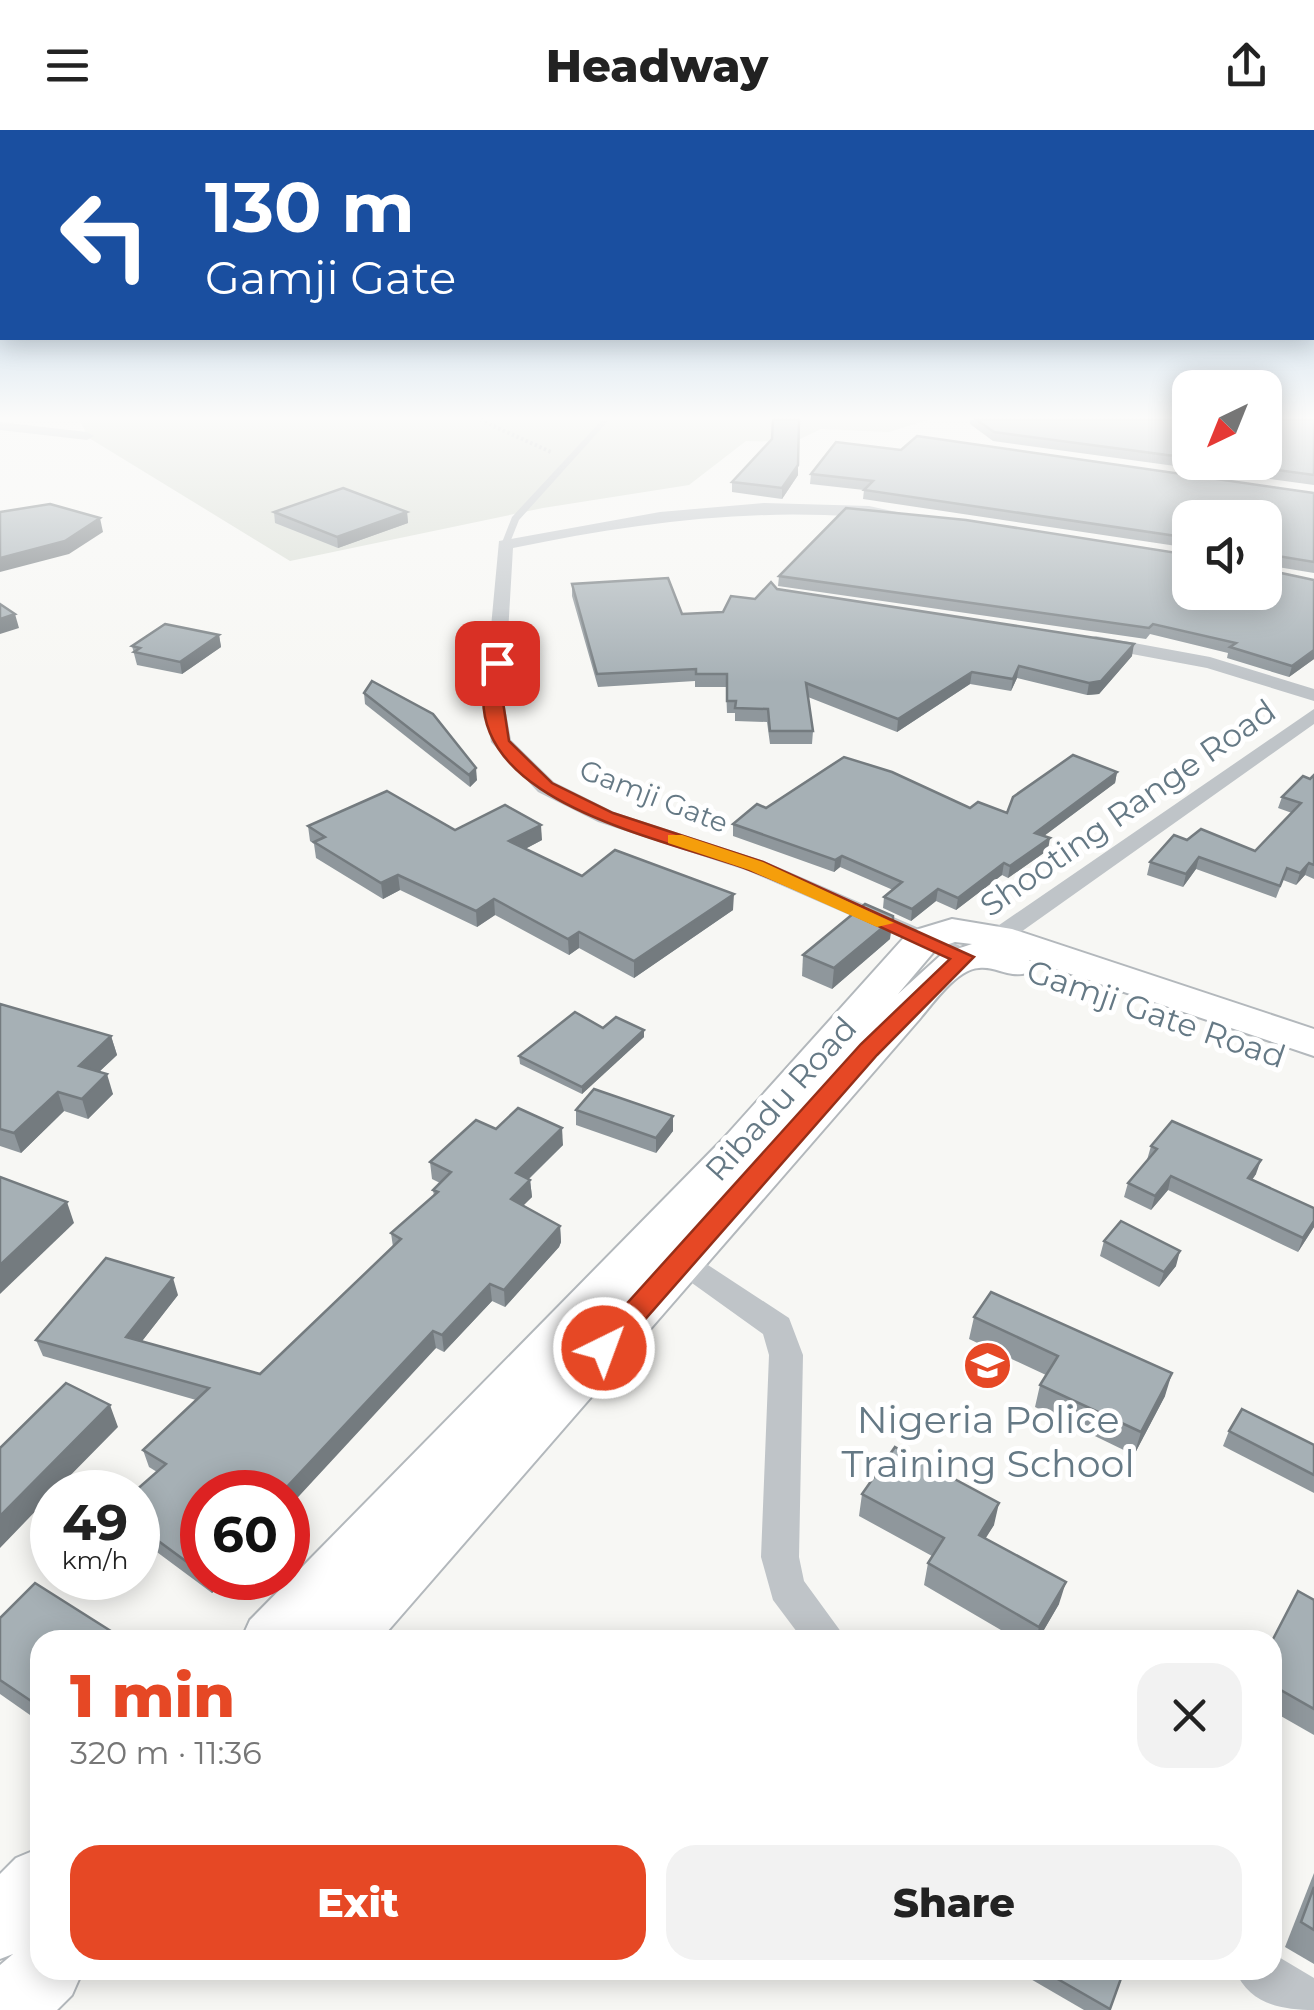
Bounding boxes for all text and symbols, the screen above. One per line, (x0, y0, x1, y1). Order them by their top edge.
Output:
icon: menu (40, 38, 95, 93)
text: Headway (546, 38, 768, 93)
icon: share (1219, 38, 1274, 93)
text: 130 m (205, 164, 415, 250)
icon: left (40, 170, 170, 300)
text: Gamji Gate (205, 250, 456, 305)
north arrow (1172, 370, 1282, 480)
map controls (1172, 370, 1282, 610)
button: sound (1172, 500, 1282, 610)
pin (455, 621, 540, 706)
icon: arrive (470, 636, 525, 691)
street label: Shooting Range Road (972, 691, 1283, 924)
street label: Gamji Gate (575, 752, 733, 840)
street label: Gamji Gate Road (1022, 951, 1290, 1076)
street label: Ribadu Road (697, 1009, 865, 1189)
position arrow (552, 1296, 656, 1400)
school or university icon: Nigeria Police Training School (962, 1340, 1014, 1392)
place label: Nigeria Police Training School (841, 1396, 1135, 1487)
speed limit sign: 60 (180, 1470, 310, 1600)
text: 49 (62, 1492, 128, 1553)
text: km/h (62, 1545, 128, 1575)
text: 1 min (70, 1659, 235, 1732)
button: close (1137, 1663, 1242, 1768)
text: 320 m · 11:36 (70, 1733, 262, 1772)
button: Exit (70, 1845, 646, 1960)
button: Share (666, 1845, 1242, 1960)

